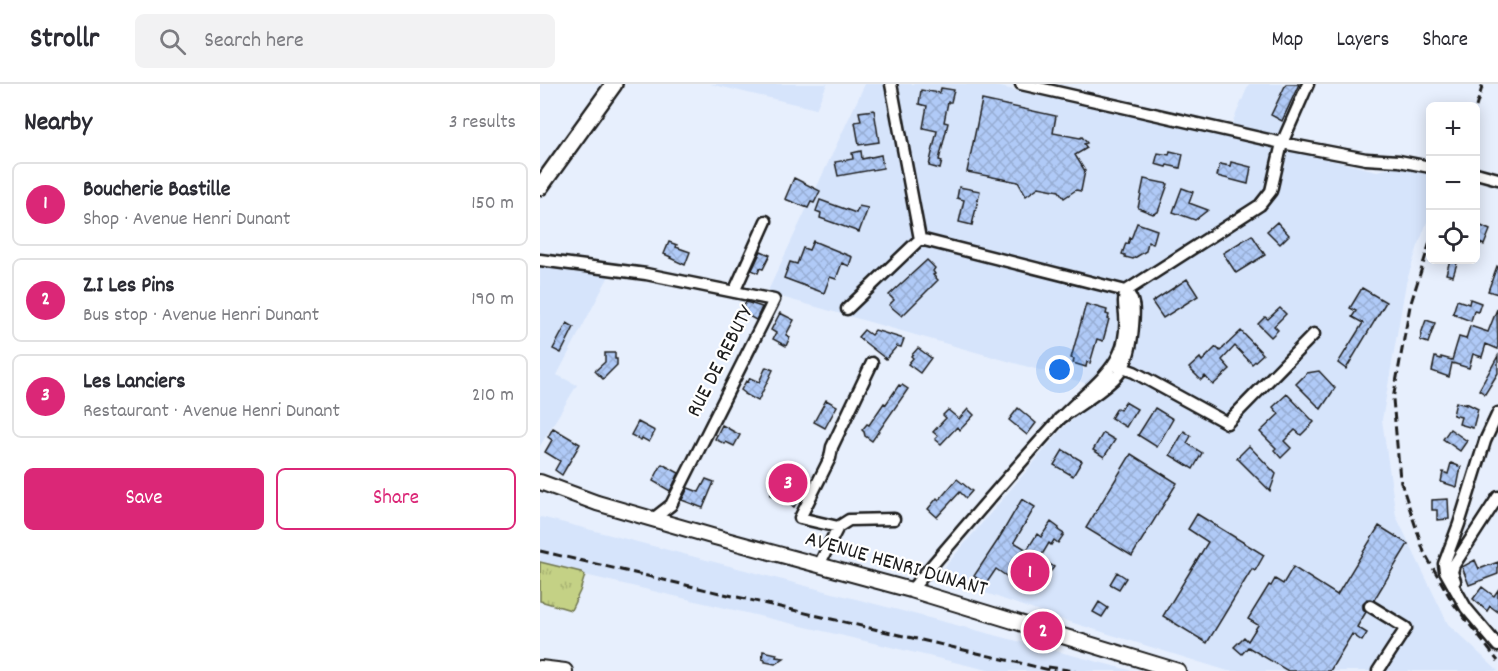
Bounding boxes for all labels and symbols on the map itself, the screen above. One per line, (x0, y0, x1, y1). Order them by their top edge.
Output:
street label: RUE DE REBUTY (680, 300, 763, 423)
your location (1045, 355, 1074, 384)
pin: 3 (768, 460, 808, 506)
street label: AVENUE HENRI DUNANT (801, 524, 991, 606)
pin: 1 (1010, 550, 1050, 594)
pin: 2 (1024, 608, 1062, 654)

